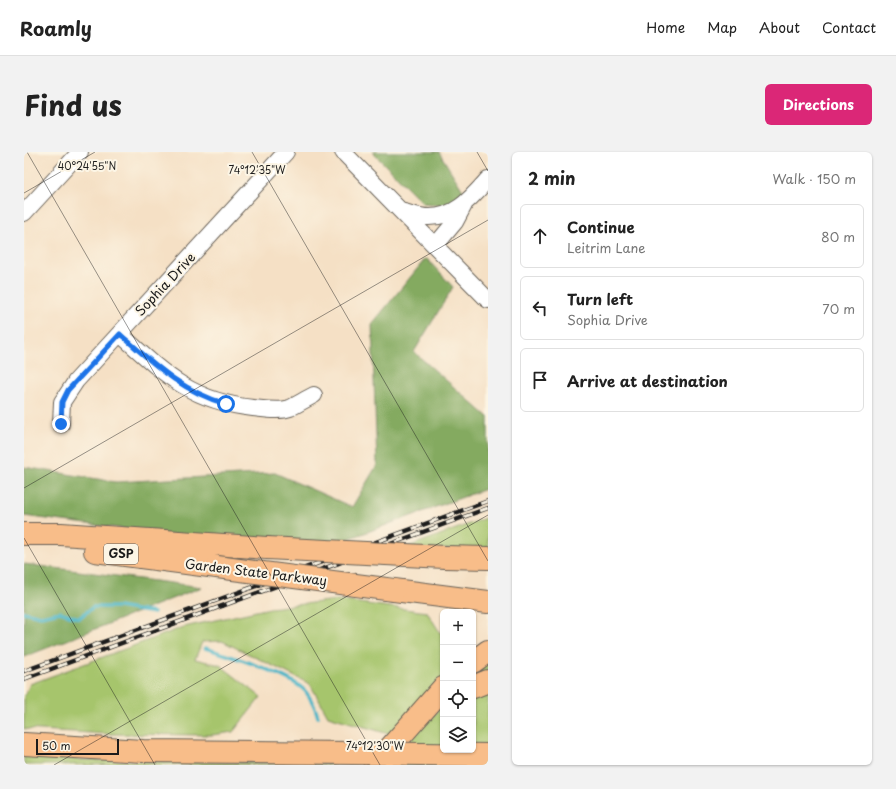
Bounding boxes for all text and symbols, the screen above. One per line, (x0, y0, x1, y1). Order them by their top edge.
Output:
text: Roamly (20, 14, 92, 42)
text: Home (646, 17, 685, 38)
text: Map (707, 17, 737, 38)
text: About (759, 17, 800, 38)
text: Contact (822, 17, 876, 38)
text: Find us (24, 83, 122, 126)
button: Directions (765, 84, 872, 125)
text: 40°24'55"N (58, 158, 116, 173)
text: 74°12'35"W (228, 162, 286, 177)
text: 2 min (528, 165, 575, 191)
text: Walk · 150 m (772, 169, 856, 188)
text: Continue (567, 215, 635, 238)
icon: ahead (529, 225, 551, 247)
text: 80 m (821, 227, 855, 246)
text: Leitrim Lane (567, 238, 646, 257)
street label: Sophia Drive (130, 248, 199, 320)
text: Turn left (567, 287, 633, 310)
icon: left (529, 297, 551, 319)
text: 70 m (822, 299, 855, 318)
text: Sophia Drive (567, 310, 648, 329)
icon: arrive (529, 369, 551, 391)
text: Arrive at destination (567, 369, 728, 392)
route start (217, 395, 235, 413)
route end (52, 415, 70, 433)
road number: GSP (104, 544, 138, 564)
street label: Garden State Parkway (184, 553, 328, 590)
map controls (440, 609, 476, 753)
button: + (440, 609, 476, 645)
button: − (440, 645, 476, 681)
button: locate (440, 681, 476, 717)
button: layers (440, 717, 476, 753)
scale bar (36, 737, 119, 756)
text: 50 m (42, 737, 71, 754)
text: 74°12'30"W (346, 738, 405, 753)

